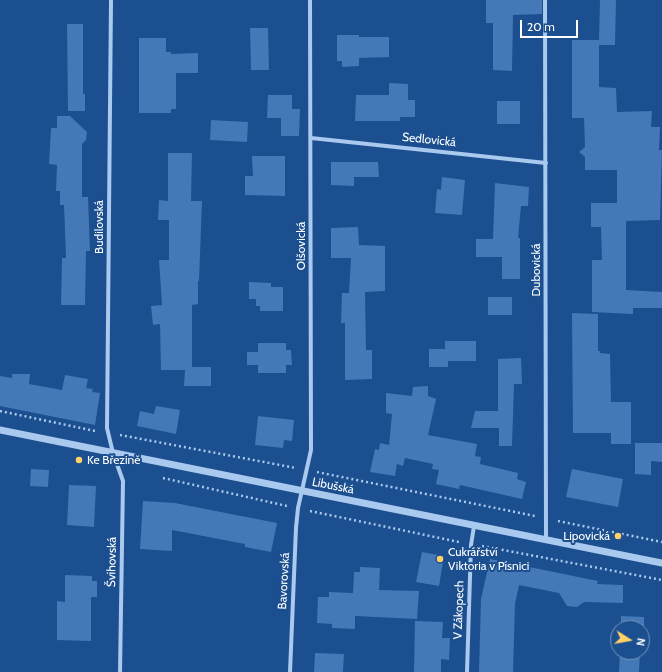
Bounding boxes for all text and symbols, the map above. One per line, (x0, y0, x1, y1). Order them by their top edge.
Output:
scale bar (522, 12, 580, 38)
text: 20 m (527, 19, 555, 34)
street label: Sedlovická (401, 130, 457, 150)
street label: Budilovská (92, 200, 106, 254)
street label: Olšovická (294, 222, 308, 270)
street label: Dubovická (529, 243, 543, 297)
place label: Ke Březině (87, 453, 140, 467)
marker: Ke Březině (74, 455, 84, 465)
street label: Libušská (311, 475, 355, 497)
place label: Lipovická (563, 529, 610, 543)
marker: Lipovická (613, 531, 623, 541)
street label: Švihovská (104, 537, 120, 587)
place label: Cukrářství Viktoria v Písnici (448, 545, 529, 573)
street label: Bavorovská (275, 552, 293, 610)
marker: Cukrářství Viktoria v Písnici (435, 554, 445, 564)
street label: V Zákopech (451, 580, 467, 640)
north arrow (610, 620, 650, 660)
text: N (633, 637, 648, 647)

